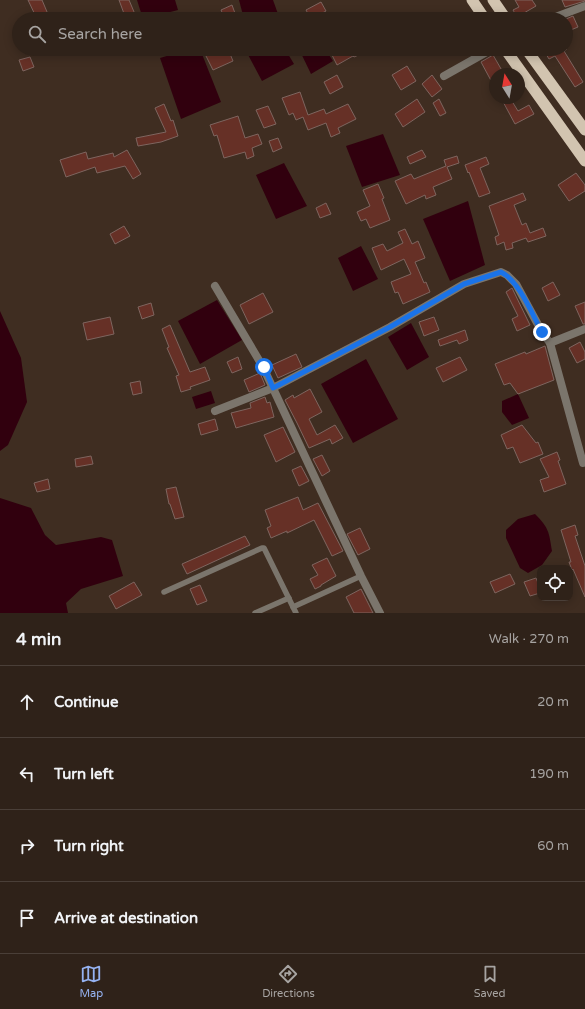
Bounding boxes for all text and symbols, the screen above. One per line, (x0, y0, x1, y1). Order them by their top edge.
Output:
search box (12, 12, 573, 56)
icon: search (26, 23, 48, 45)
text: Search here (58, 25, 142, 43)
north arrow (489, 68, 525, 104)
route end (533, 323, 551, 341)
route start (255, 358, 273, 376)
map controls (537, 565, 573, 601)
button: locate (537, 565, 573, 601)
text: 4 min (16, 629, 61, 650)
text: Walk · 270 m (489, 631, 569, 647)
icon: ahead (16, 691, 38, 713)
text: Continue (54, 693, 118, 711)
text: 20 m (537, 694, 569, 710)
icon: left (16, 763, 38, 785)
text: Turn left (54, 765, 114, 783)
text: 190 m (529, 766, 569, 782)
icon: right (16, 835, 38, 857)
text: Turn right (54, 837, 124, 855)
text: 60 m (537, 838, 569, 854)
icon: arrive (16, 907, 38, 929)
text: Arrive at destination (54, 909, 198, 927)
tab: Map (79, 963, 103, 1000)
tab: Directions (262, 963, 315, 1000)
tab: Saved (474, 963, 506, 1000)

